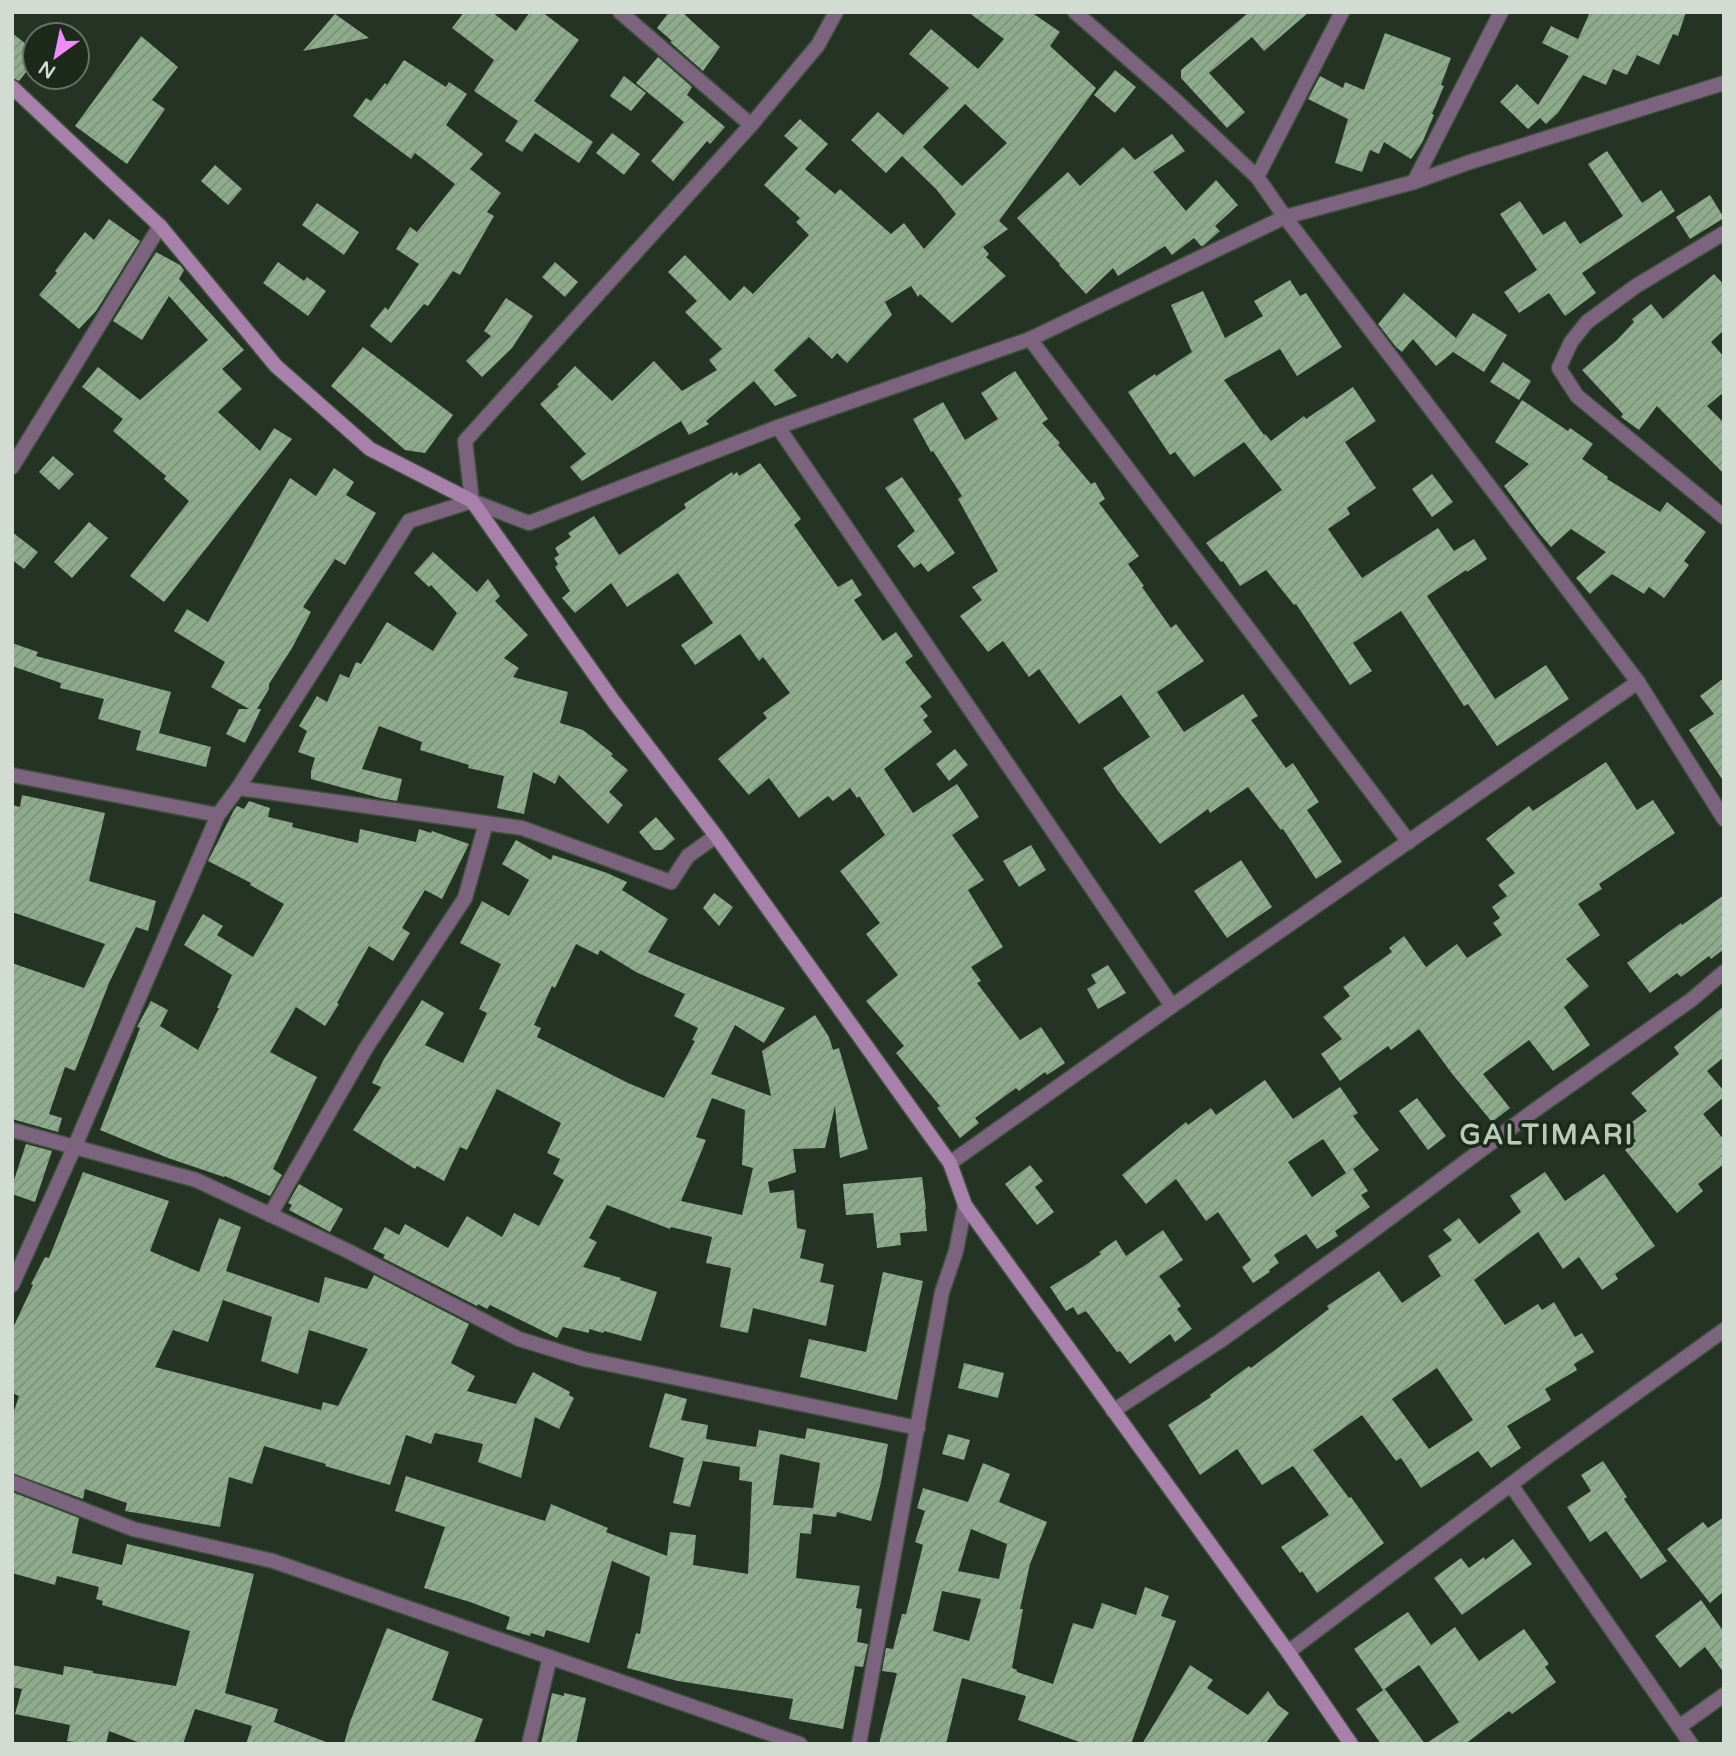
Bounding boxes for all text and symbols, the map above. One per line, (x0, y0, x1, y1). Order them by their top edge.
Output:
north arrow (21, 21, 91, 91)
text: N (35, 56, 60, 83)
district label: GALTIMARI (1459, 1118, 1635, 1152)

